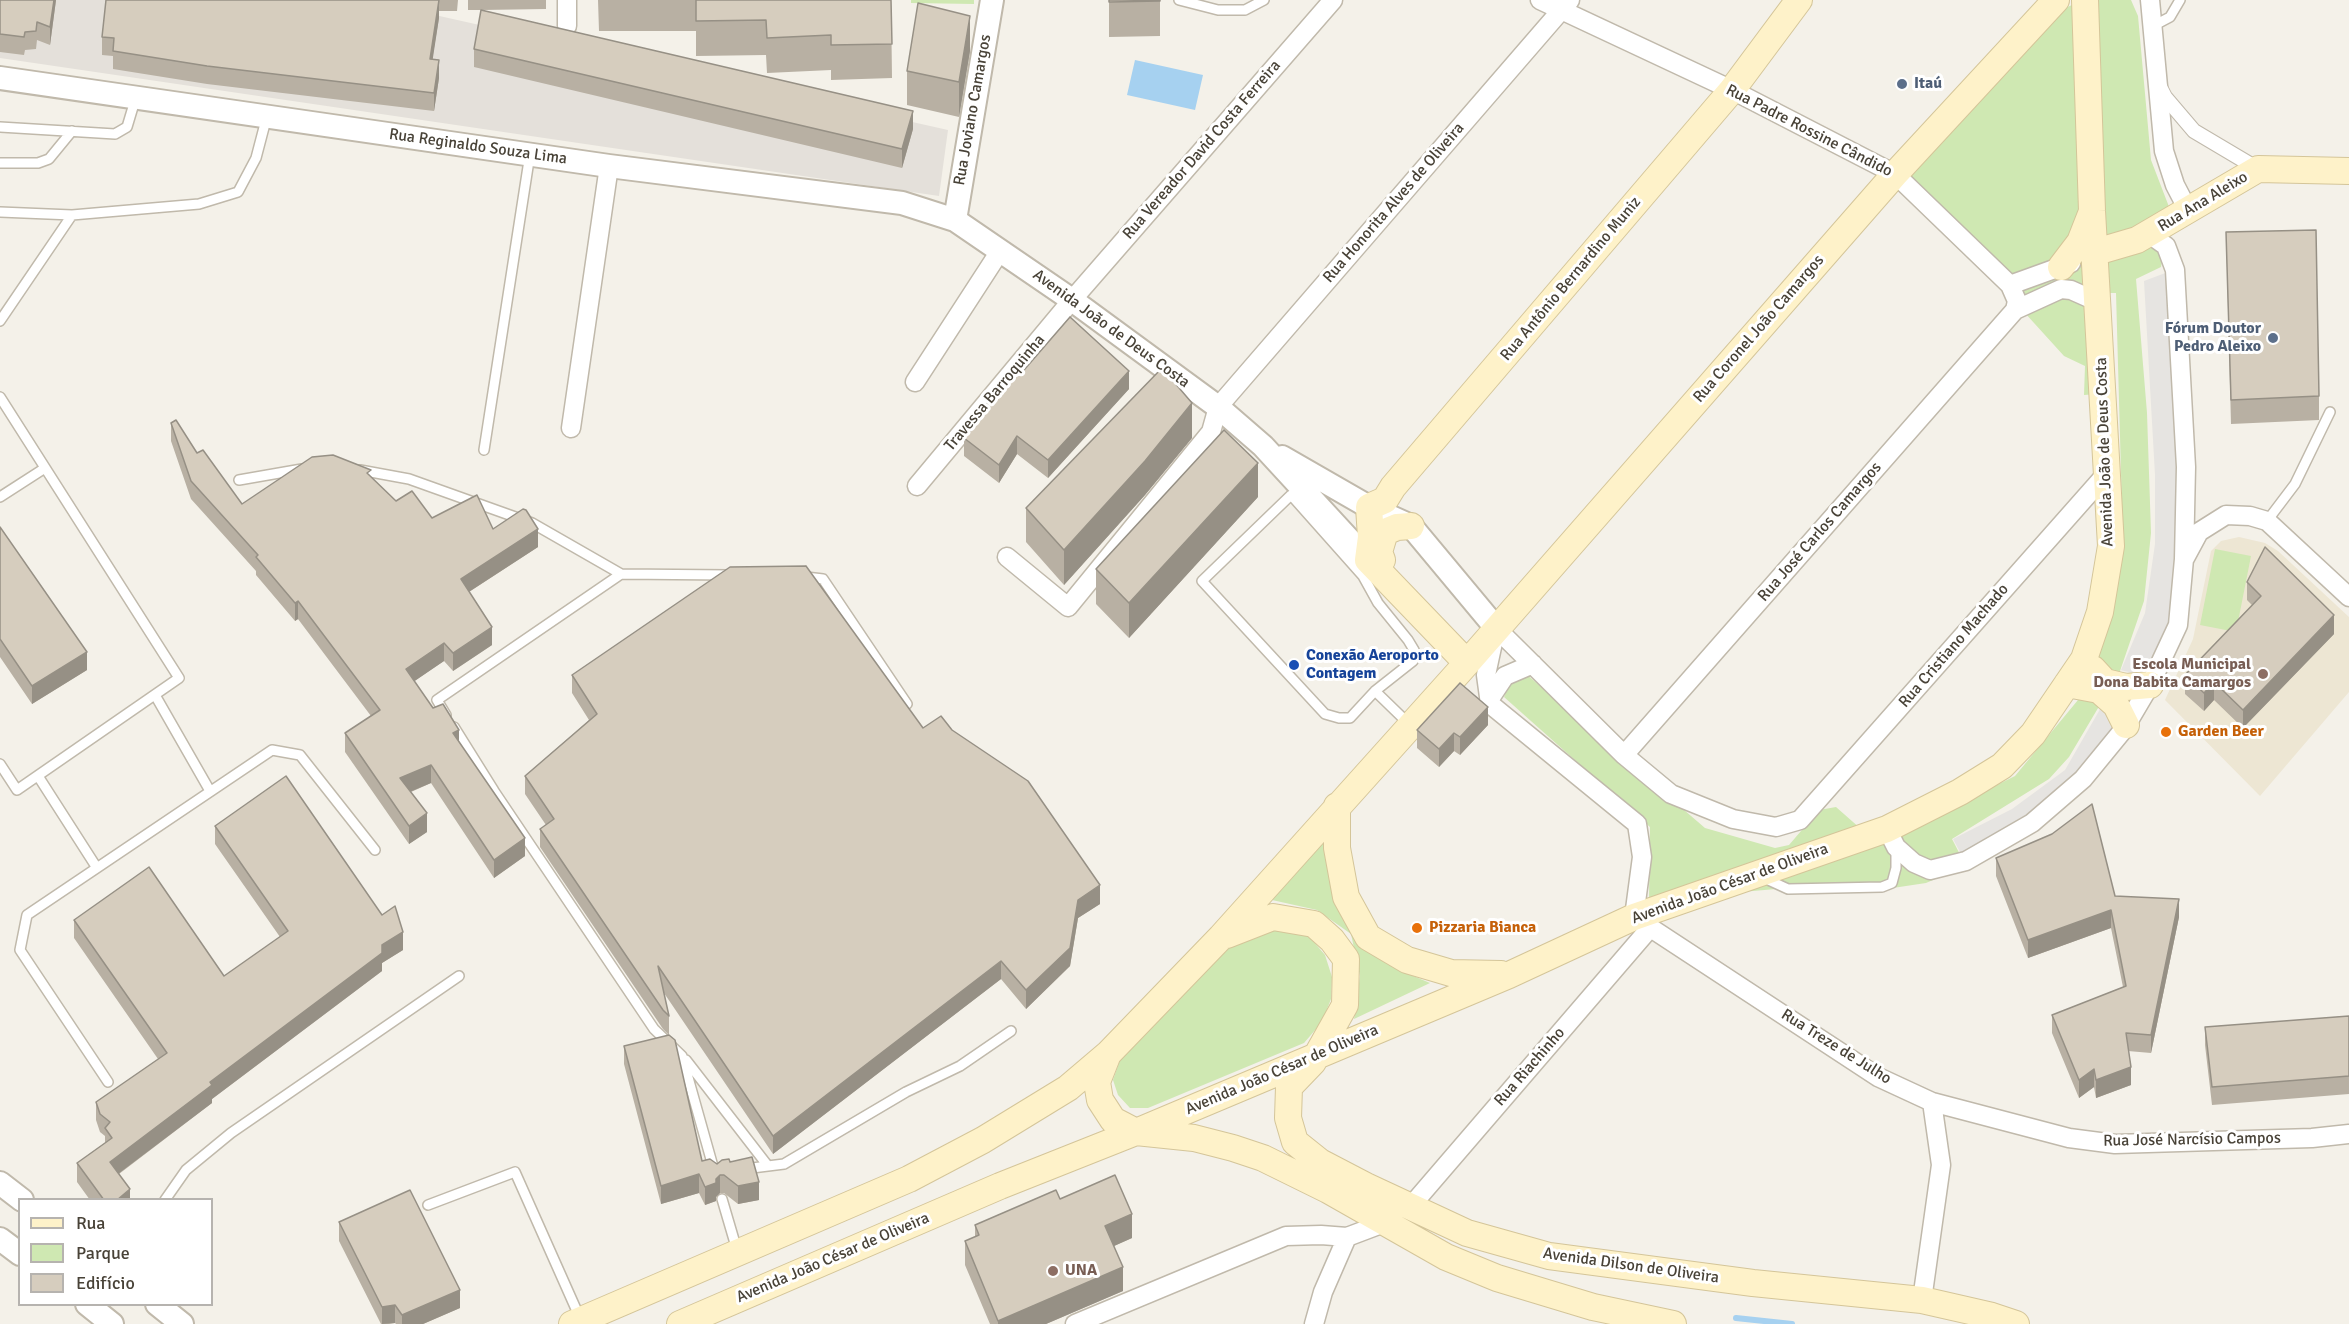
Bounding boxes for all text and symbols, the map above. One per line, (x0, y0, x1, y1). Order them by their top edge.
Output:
street label: Rua Joviano Camargos (950, 33, 996, 187)
street label: Rua Vereador David Costa Ferreira (1119, 57, 1285, 243)
place label: Itaú (1914, 74, 1942, 94)
marker: Itaú (1895, 77, 1909, 91)
street label: Rua Padre Rossine Cândido (1723, 81, 1895, 181)
street label: Rua Honorita Alves de Oliveira (1319, 119, 1469, 287)
street label: Rua Reginaldo Souza Lima (388, 125, 568, 169)
street label: Rua Ana Aleixo (2155, 168, 2251, 236)
street label: Rua Antônio Bernardino Muniz (1497, 193, 1645, 365)
street label: Rua Coronel João Camargos (1690, 251, 1828, 407)
street label: Avenida João de Deus Costa (1029, 266, 1193, 392)
place label: Fórum Doutor Pedro Aleixo (2165, 319, 2261, 357)
street label: Travessa Barroquinha (941, 331, 1049, 455)
marker: Fórum Doutor Pedro Aleixo (2266, 331, 2280, 345)
street label: Avenida João de Deus Costa (2092, 357, 2118, 547)
street label: Rua José Carlos Camargos (1754, 458, 1886, 606)
street label: Rua Cristiano Machado (1895, 580, 2013, 712)
place label: Conexão Aeroporto Contagem (1306, 646, 1439, 684)
place label: Escola Municipal Dona Babita Camargos (2093, 655, 2251, 693)
marker: Conexão Aeroporto Contagem (1287, 658, 1301, 672)
marker: Escola Municipal Dona Babita Camargos (2256, 667, 2270, 681)
place label: Garden Beer (2178, 722, 2264, 742)
marker: Garden Beer (2159, 725, 2173, 739)
street label: Avenida João César de Oliveira (1629, 839, 1831, 929)
place label: Pizzaria Bianca (1429, 918, 1536, 938)
marker: Pizzaria Bianca (1410, 921, 1424, 935)
street label: Rua Treze de Julho (1777, 1005, 1895, 1089)
street label: Avenida João César de Oliveira (1183, 1021, 1381, 1119)
street label: Rua Riachinho (1491, 1024, 1569, 1110)
street label: Rua José Narcísio Campos (2103, 1129, 2281, 1151)
legend (18, 1198, 213, 1306)
street label: Avenida João César de Oliveira (734, 1209, 932, 1307)
text: Rua (76, 1212, 105, 1234)
text: Parque (76, 1242, 130, 1264)
street label: Avenida Dilson de Oliveira (1542, 1244, 1720, 1288)
place label: UNA (1065, 1261, 1097, 1281)
marker: UNA (1046, 1264, 1060, 1278)
text: Edifício (76, 1272, 135, 1294)

